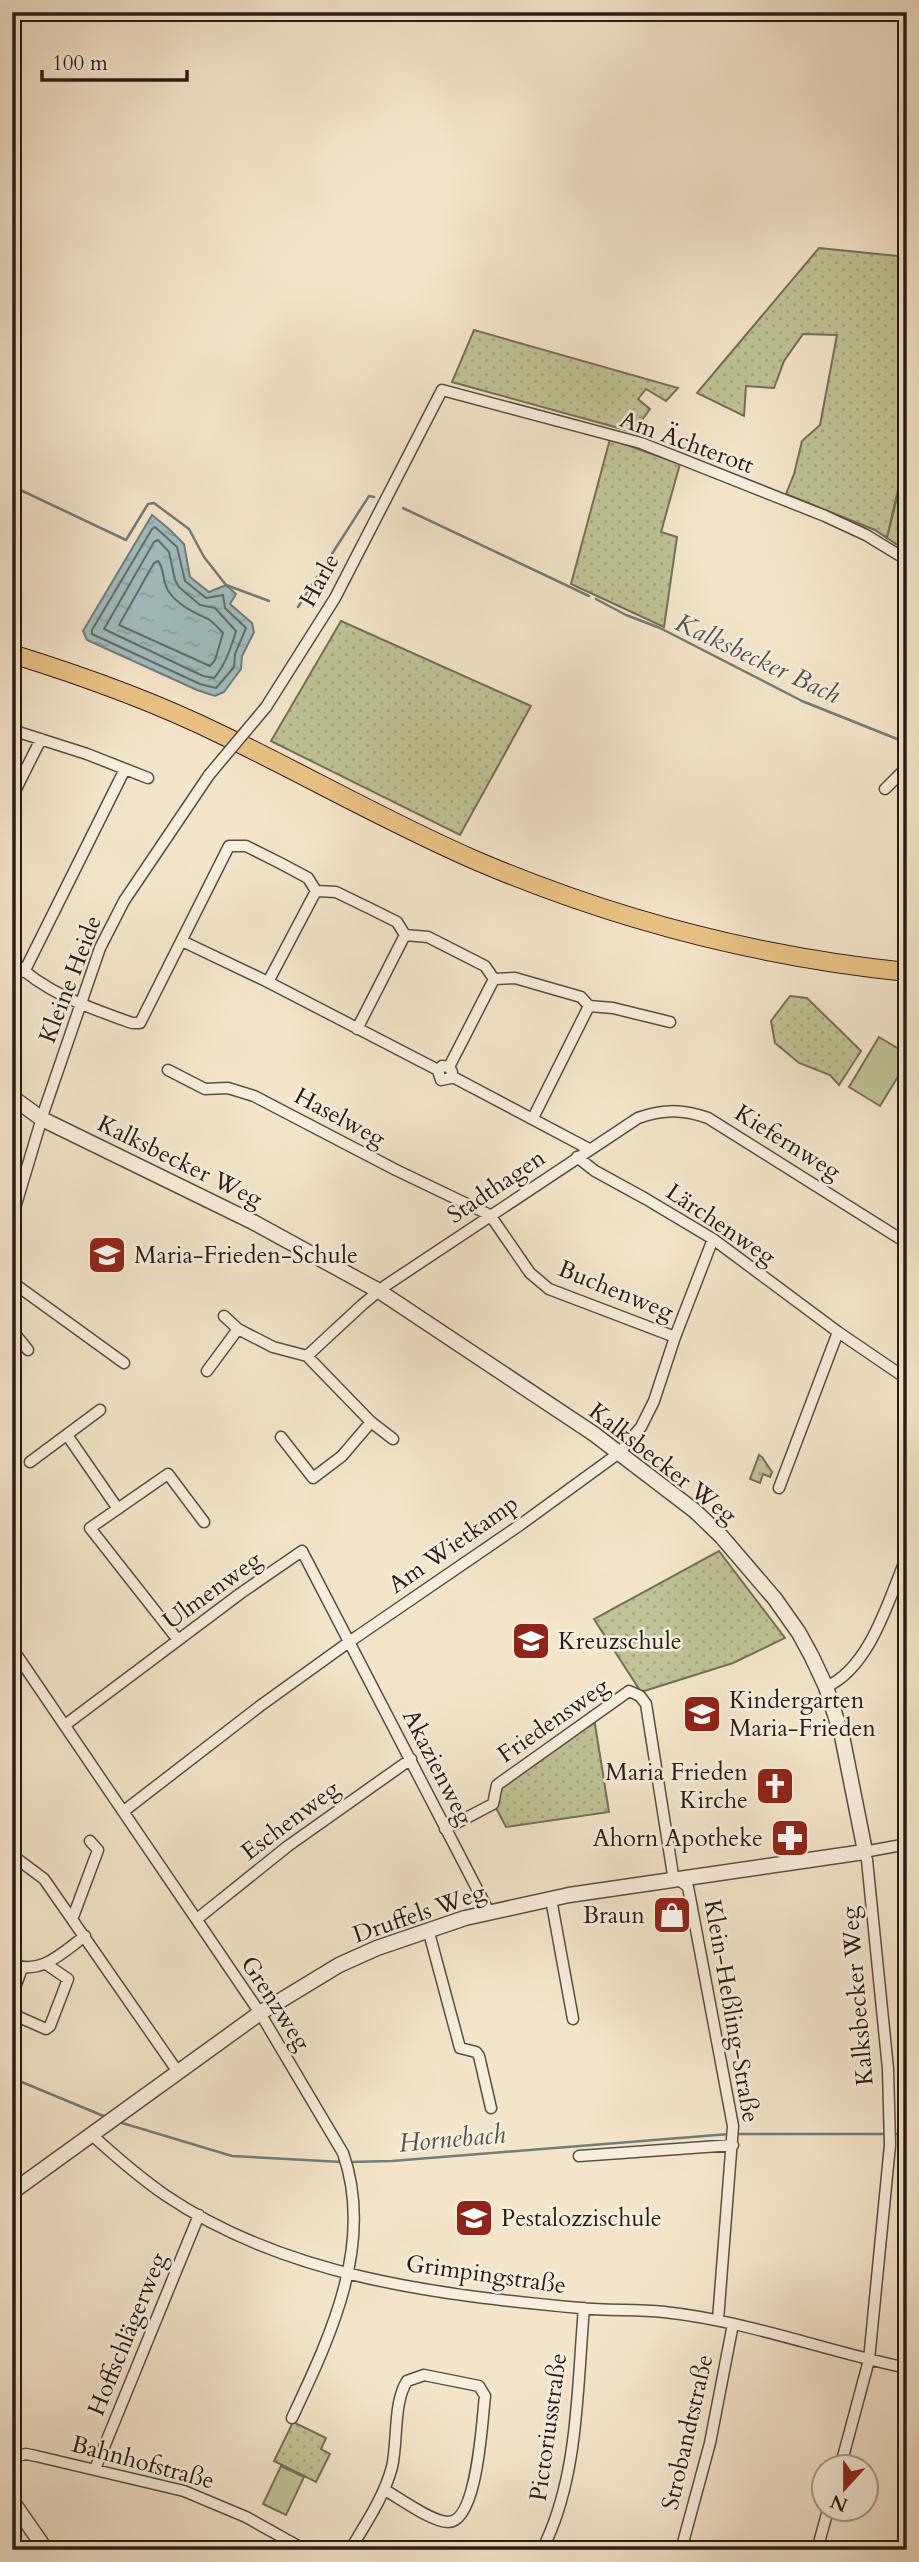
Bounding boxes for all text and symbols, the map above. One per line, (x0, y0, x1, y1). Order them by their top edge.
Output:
scale bar (42, 38, 187, 82)
text: 100 m (52, 49, 108, 78)
street label: Am Ächterott (615, 403, 759, 482)
street label: Harle (291, 548, 347, 613)
water label: Kalksbecker Bach (670, 605, 846, 712)
street label: Kleine Heide (31, 911, 110, 1048)
street label: Haselweg (288, 1080, 392, 1156)
street label: Kiefernweg (728, 1097, 848, 1188)
street label: Kalksbecker Weg (92, 1107, 268, 1216)
street label: Stadthagen (441, 1141, 552, 1231)
street label: Lärchenweg (659, 1175, 783, 1274)
school or university icon: Maria-Frieden-Schule (86, 1234, 128, 1276)
place label: Maria-Frieden-Schule (134, 1239, 358, 1272)
street label: Buchenweg (553, 1252, 679, 1329)
street label: Kalksbecker Weg (582, 1395, 744, 1532)
street label: Am Wietkamp (382, 1487, 525, 1601)
street label: Ulmenweg (156, 1543, 269, 1637)
school or university icon: Kreuzschule (510, 1620, 552, 1662)
place label: Kreuzschule (558, 1625, 682, 1658)
street label: Friedensweg (491, 1670, 616, 1771)
place label: Kindergarten Maria-Frieden (729, 1684, 876, 1745)
school or university icon: Kindergarten Maria-Frieden (681, 1693, 723, 1735)
street label: Akazienweg (394, 1704, 481, 1831)
place label: Maria Frieden Kirche (605, 1756, 748, 1817)
church icon: Maria Frieden Kirche (754, 1765, 796, 1807)
street label: Eschenweg (234, 1772, 347, 1868)
pharmacy icon: Ahorn Apotheke (769, 1817, 811, 1859)
place label: Ahorn Apotheke (593, 1822, 763, 1855)
street label: Druffels Weg (348, 1875, 490, 1952)
shop icon: Braun (651, 1894, 693, 1936)
street label: Klein-Heßling-Straße (696, 1897, 767, 2125)
place label: Braun (583, 1899, 645, 1932)
street label: Kalksbecker Weg (833, 1904, 882, 2087)
street label: Grenzweg (233, 1950, 319, 2057)
water label: Hornebach (397, 2116, 507, 2161)
school or university icon: Pestalozzischule (453, 2197, 495, 2239)
place label: Pestalozzischule (501, 2202, 662, 2235)
street label: Hoffschlägerweg (80, 2247, 175, 2421)
street label: Grimpingstraße (404, 2247, 568, 2302)
street label: Pictoriusstraße (522, 2351, 575, 2503)
street label: Strobandtstraße (654, 2351, 721, 2513)
street label: Bahnhofstraße (68, 2428, 218, 2497)
north arrow (810, 2454, 880, 2524)
text: N (826, 2488, 852, 2518)

